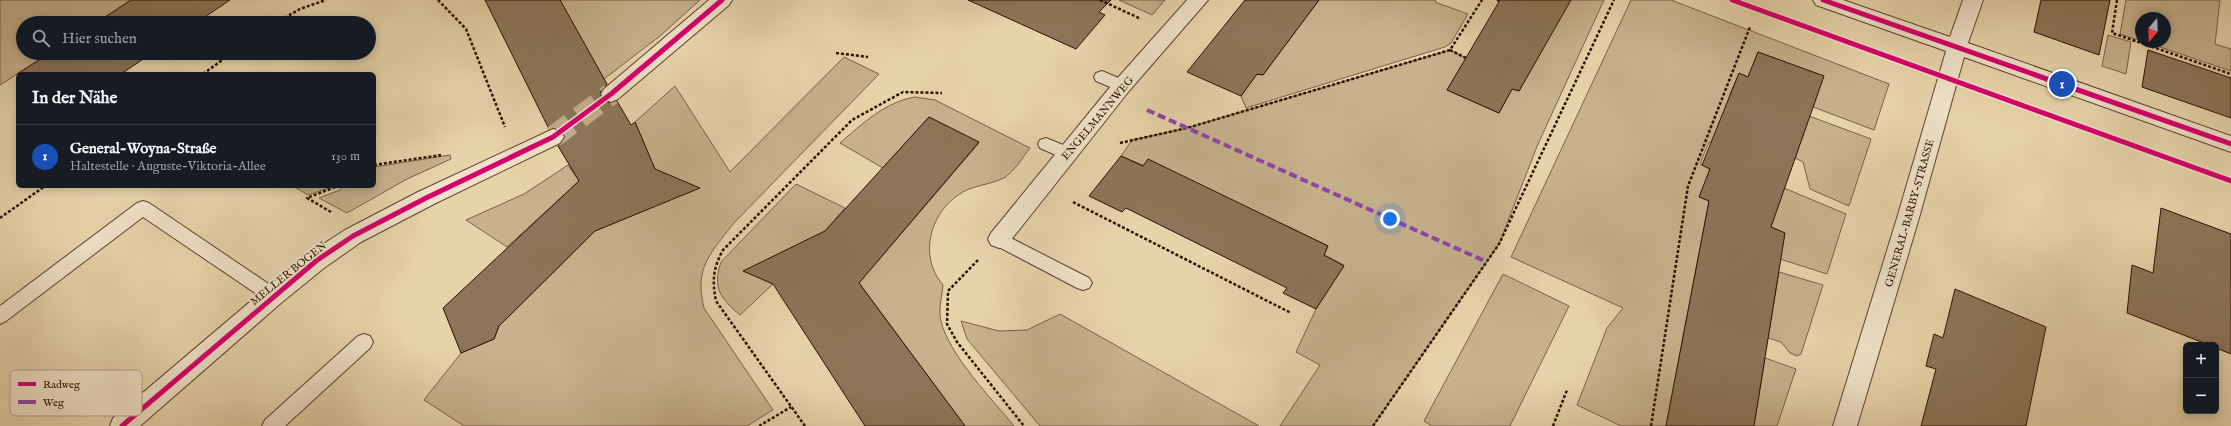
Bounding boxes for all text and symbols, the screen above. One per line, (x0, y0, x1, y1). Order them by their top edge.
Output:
north arrow (2135, 12, 2171, 48)
search box (16, 16, 376, 60)
icon: search (30, 27, 52, 49)
text: Hier suchen (62, 29, 137, 48)
pin: 1 (2049, 69, 2075, 99)
street label: ENGELMANNWEG (1059, 74, 1137, 163)
text: In der Nähe (32, 88, 117, 109)
street label: GENERAL-BARBY-STRASSE (1882, 137, 1938, 289)
text: General-Woyna-Straße (70, 139, 217, 158)
text: 1 (43, 148, 47, 165)
text: 130 m (331, 148, 360, 165)
text: Haltestelle · Auguste-Viktoria-Allee (70, 158, 266, 175)
your location (1380, 209, 1400, 229)
street label: MELLER BOGEN (248, 238, 330, 309)
map controls (2183, 342, 2219, 414)
button: + (2183, 342, 2219, 378)
legend (10, 370, 142, 416)
text: Radweg (43, 378, 81, 392)
button: − (2183, 378, 2219, 414)
text: Weg (43, 396, 65, 410)

